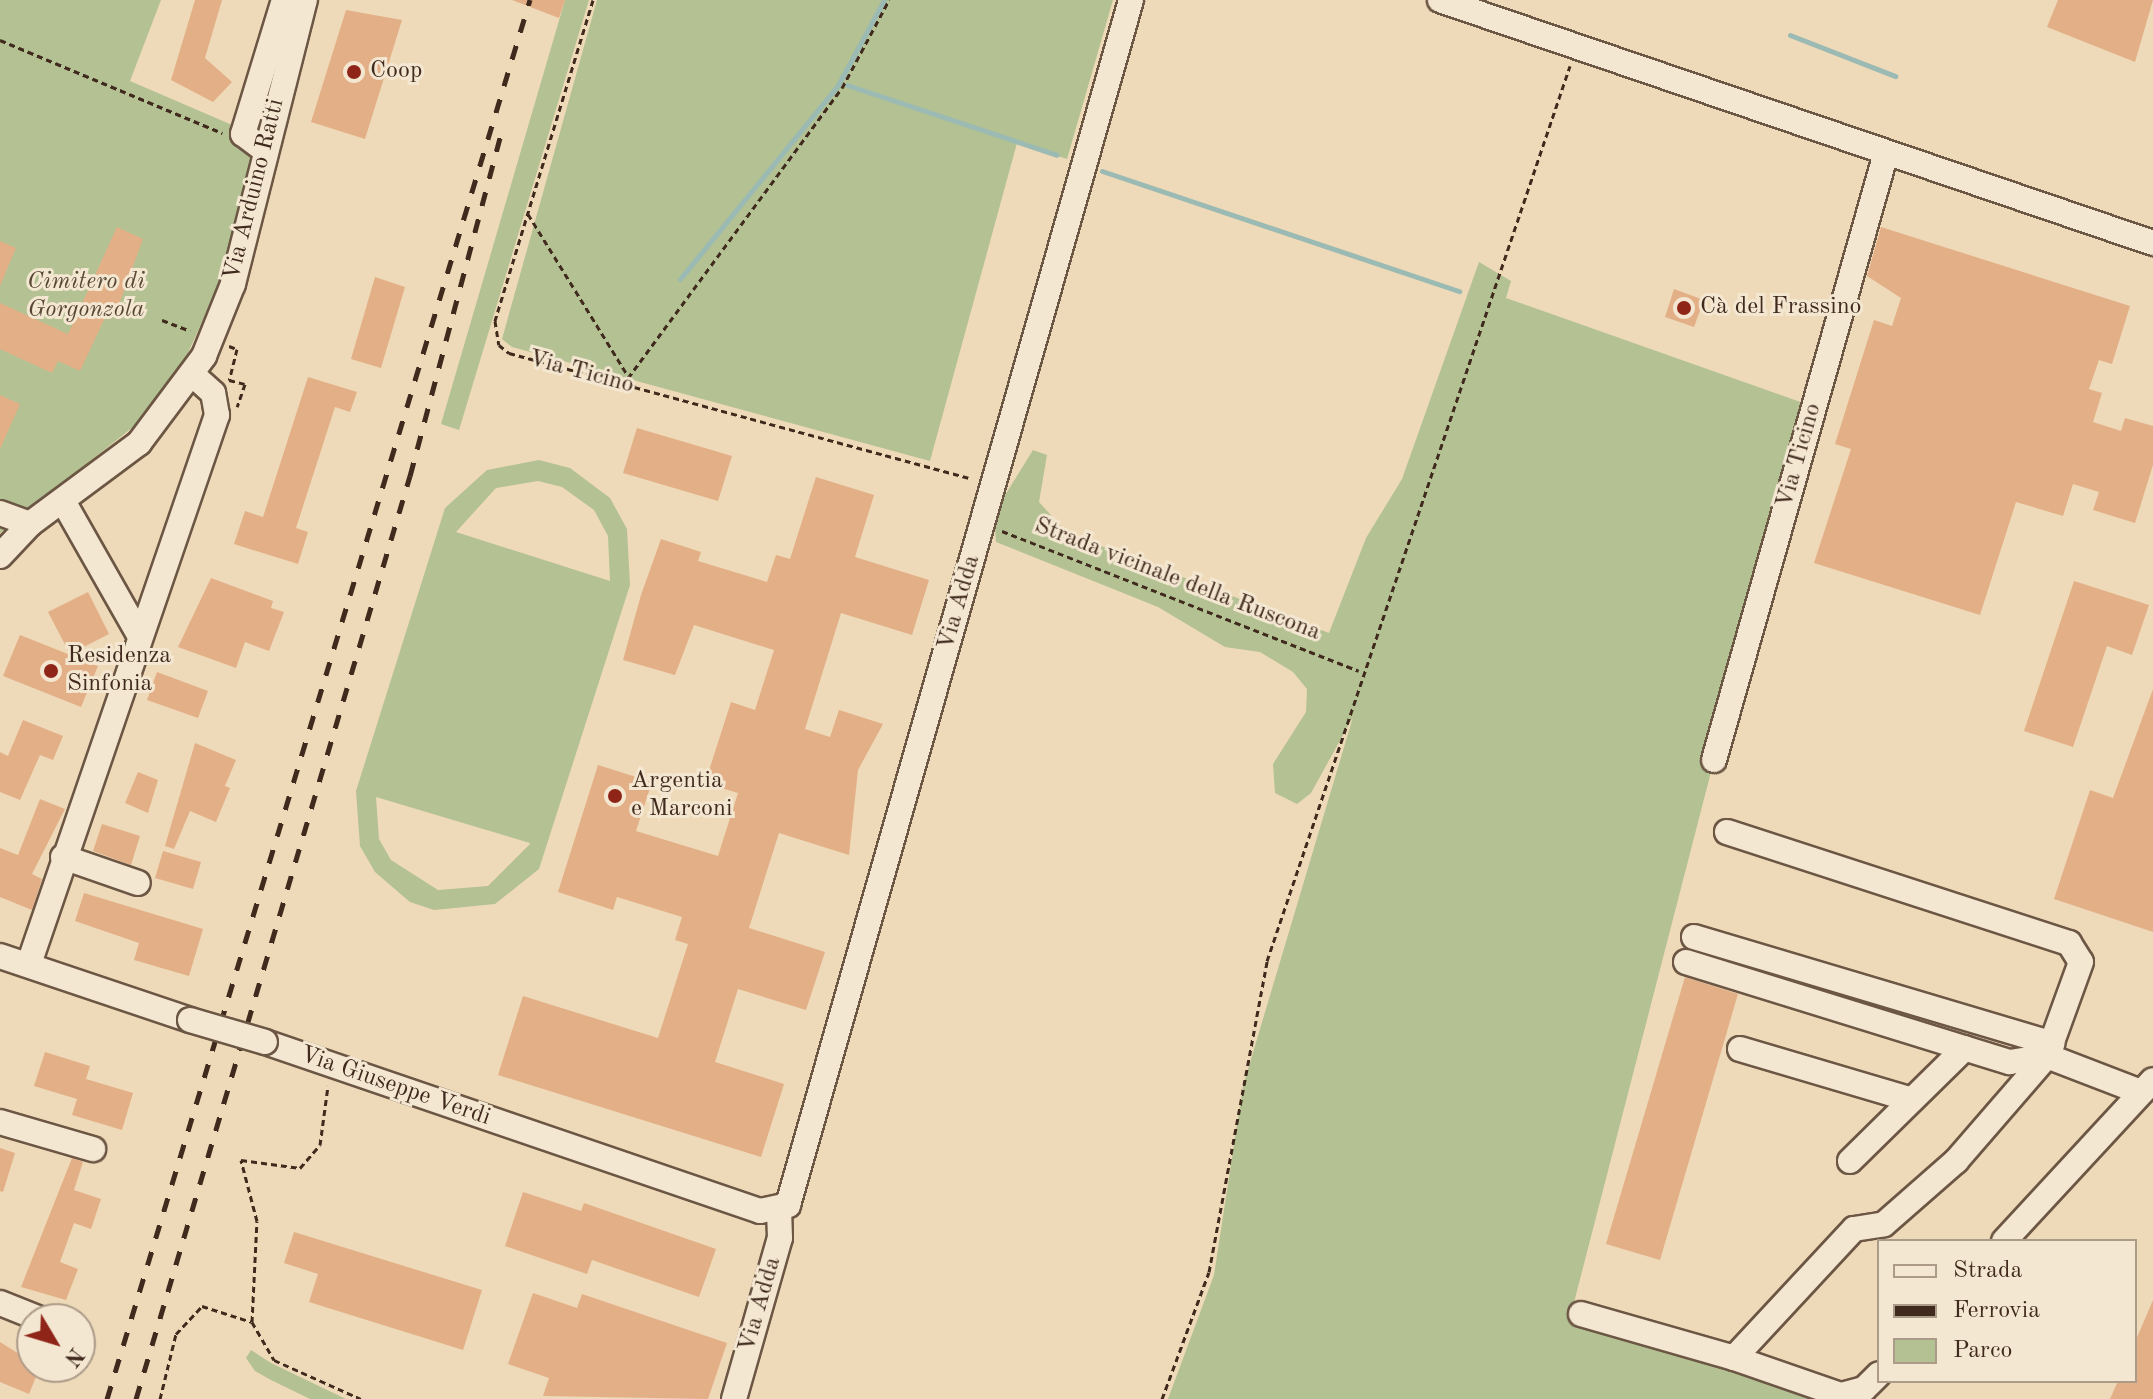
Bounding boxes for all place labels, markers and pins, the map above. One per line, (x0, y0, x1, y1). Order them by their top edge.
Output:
place label: Coop (370, 58, 422, 86)
marker: Coop (345, 63, 363, 81)
place label: Cà del Frassino (1700, 294, 1862, 322)
marker: Cà del Frassino (1675, 299, 1693, 317)
place label: Residenza Sinfonia (67, 643, 171, 699)
marker: Residenza Sinfonia (42, 662, 60, 680)
place label: Argentia e Marconi (631, 768, 732, 824)
marker: Argentia e Marconi (606, 787, 624, 805)

